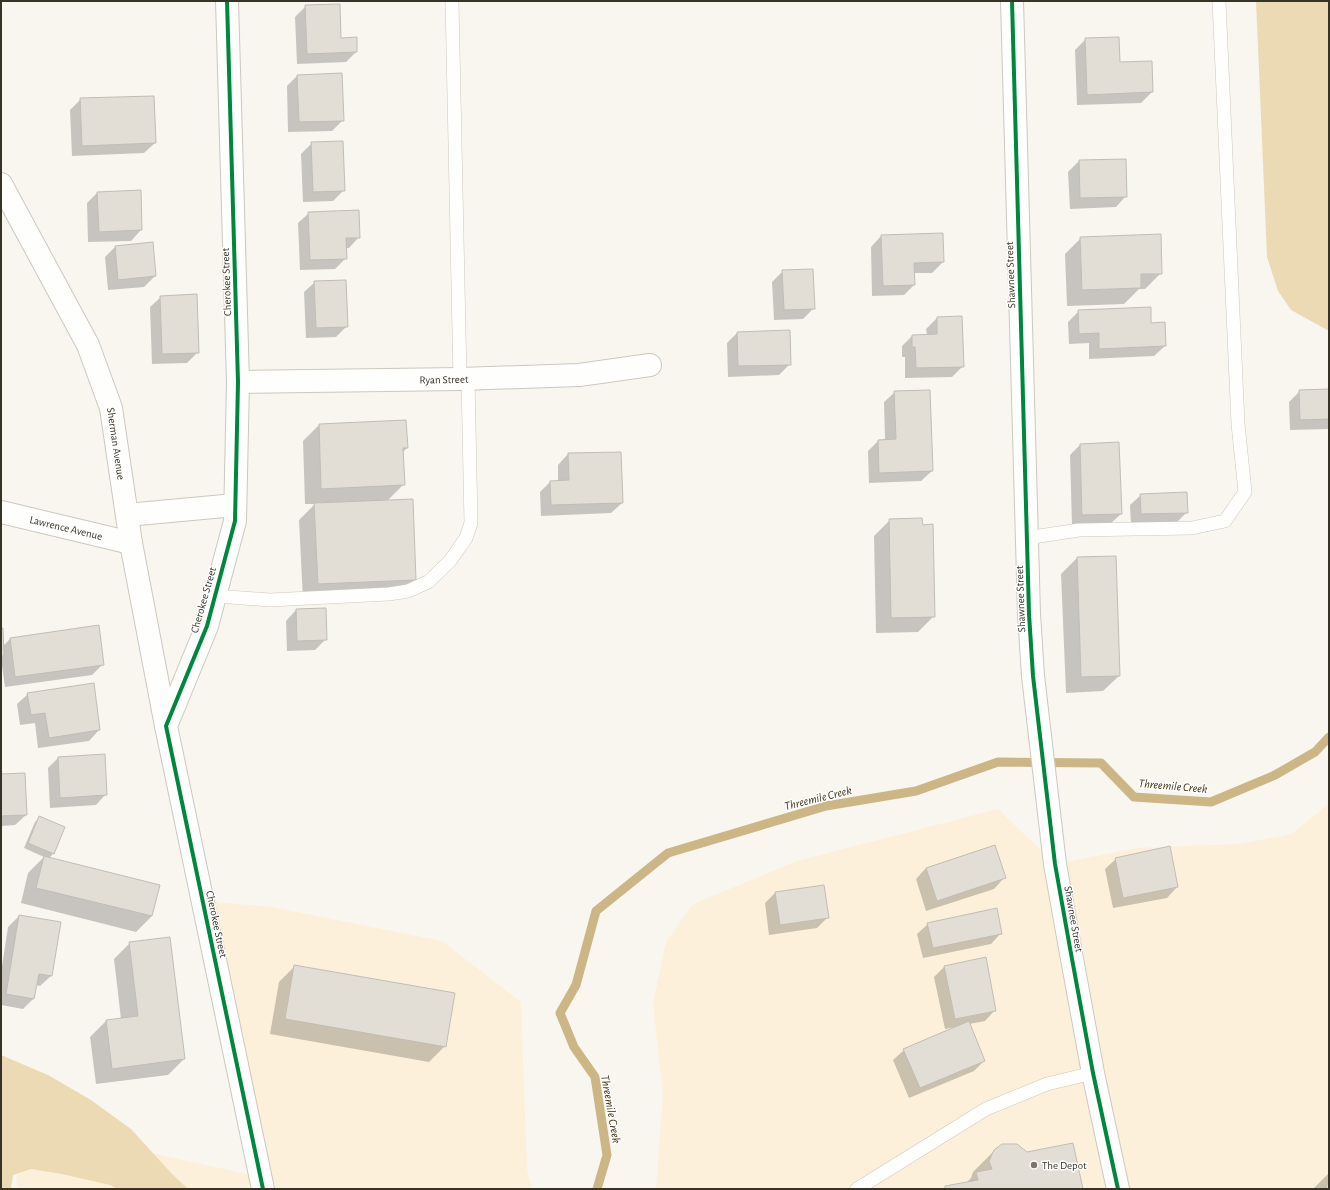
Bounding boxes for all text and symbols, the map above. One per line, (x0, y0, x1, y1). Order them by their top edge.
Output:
street label: Shawnee Street (1004, 241, 1017, 308)
street label: Cherokee Street (220, 247, 233, 316)
street label: Ryan Street (419, 374, 469, 386)
street label: Sherman Avenue (105, 407, 127, 480)
street label: Lawrence Avenue (29, 514, 104, 542)
street label: Cherokee Street (189, 565, 218, 634)
street label: Shawnee Street (1014, 565, 1027, 632)
water label: Threemile Creek (1138, 777, 1208, 795)
water label: Threemile Creek (783, 784, 853, 812)
street label: Shawnee Street (1062, 885, 1085, 953)
street label: Cherokee Street (204, 890, 229, 959)
water label: Threemile Creek (599, 1074, 623, 1144)
marker: The Depot (1029, 1160, 1039, 1170)
place label: The Depot (1042, 1160, 1087, 1171)

